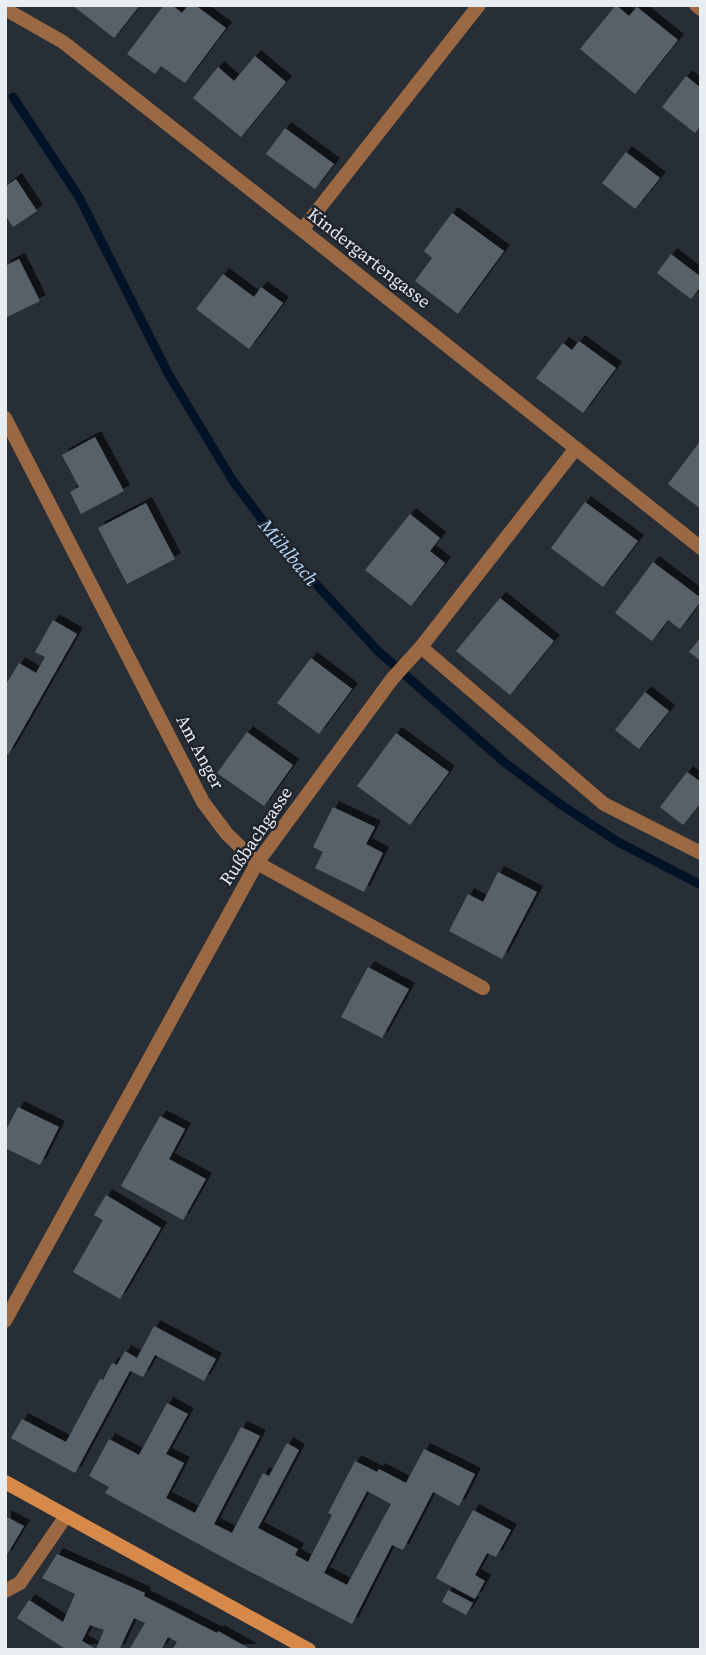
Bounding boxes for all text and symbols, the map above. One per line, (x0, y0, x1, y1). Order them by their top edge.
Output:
street label: Kindergartengasse (303, 202, 436, 314)
water label: Mühlbach (253, 512, 325, 591)
street label: Am Anger (170, 710, 231, 794)
street label: Rußbachgasse (213, 781, 298, 890)

